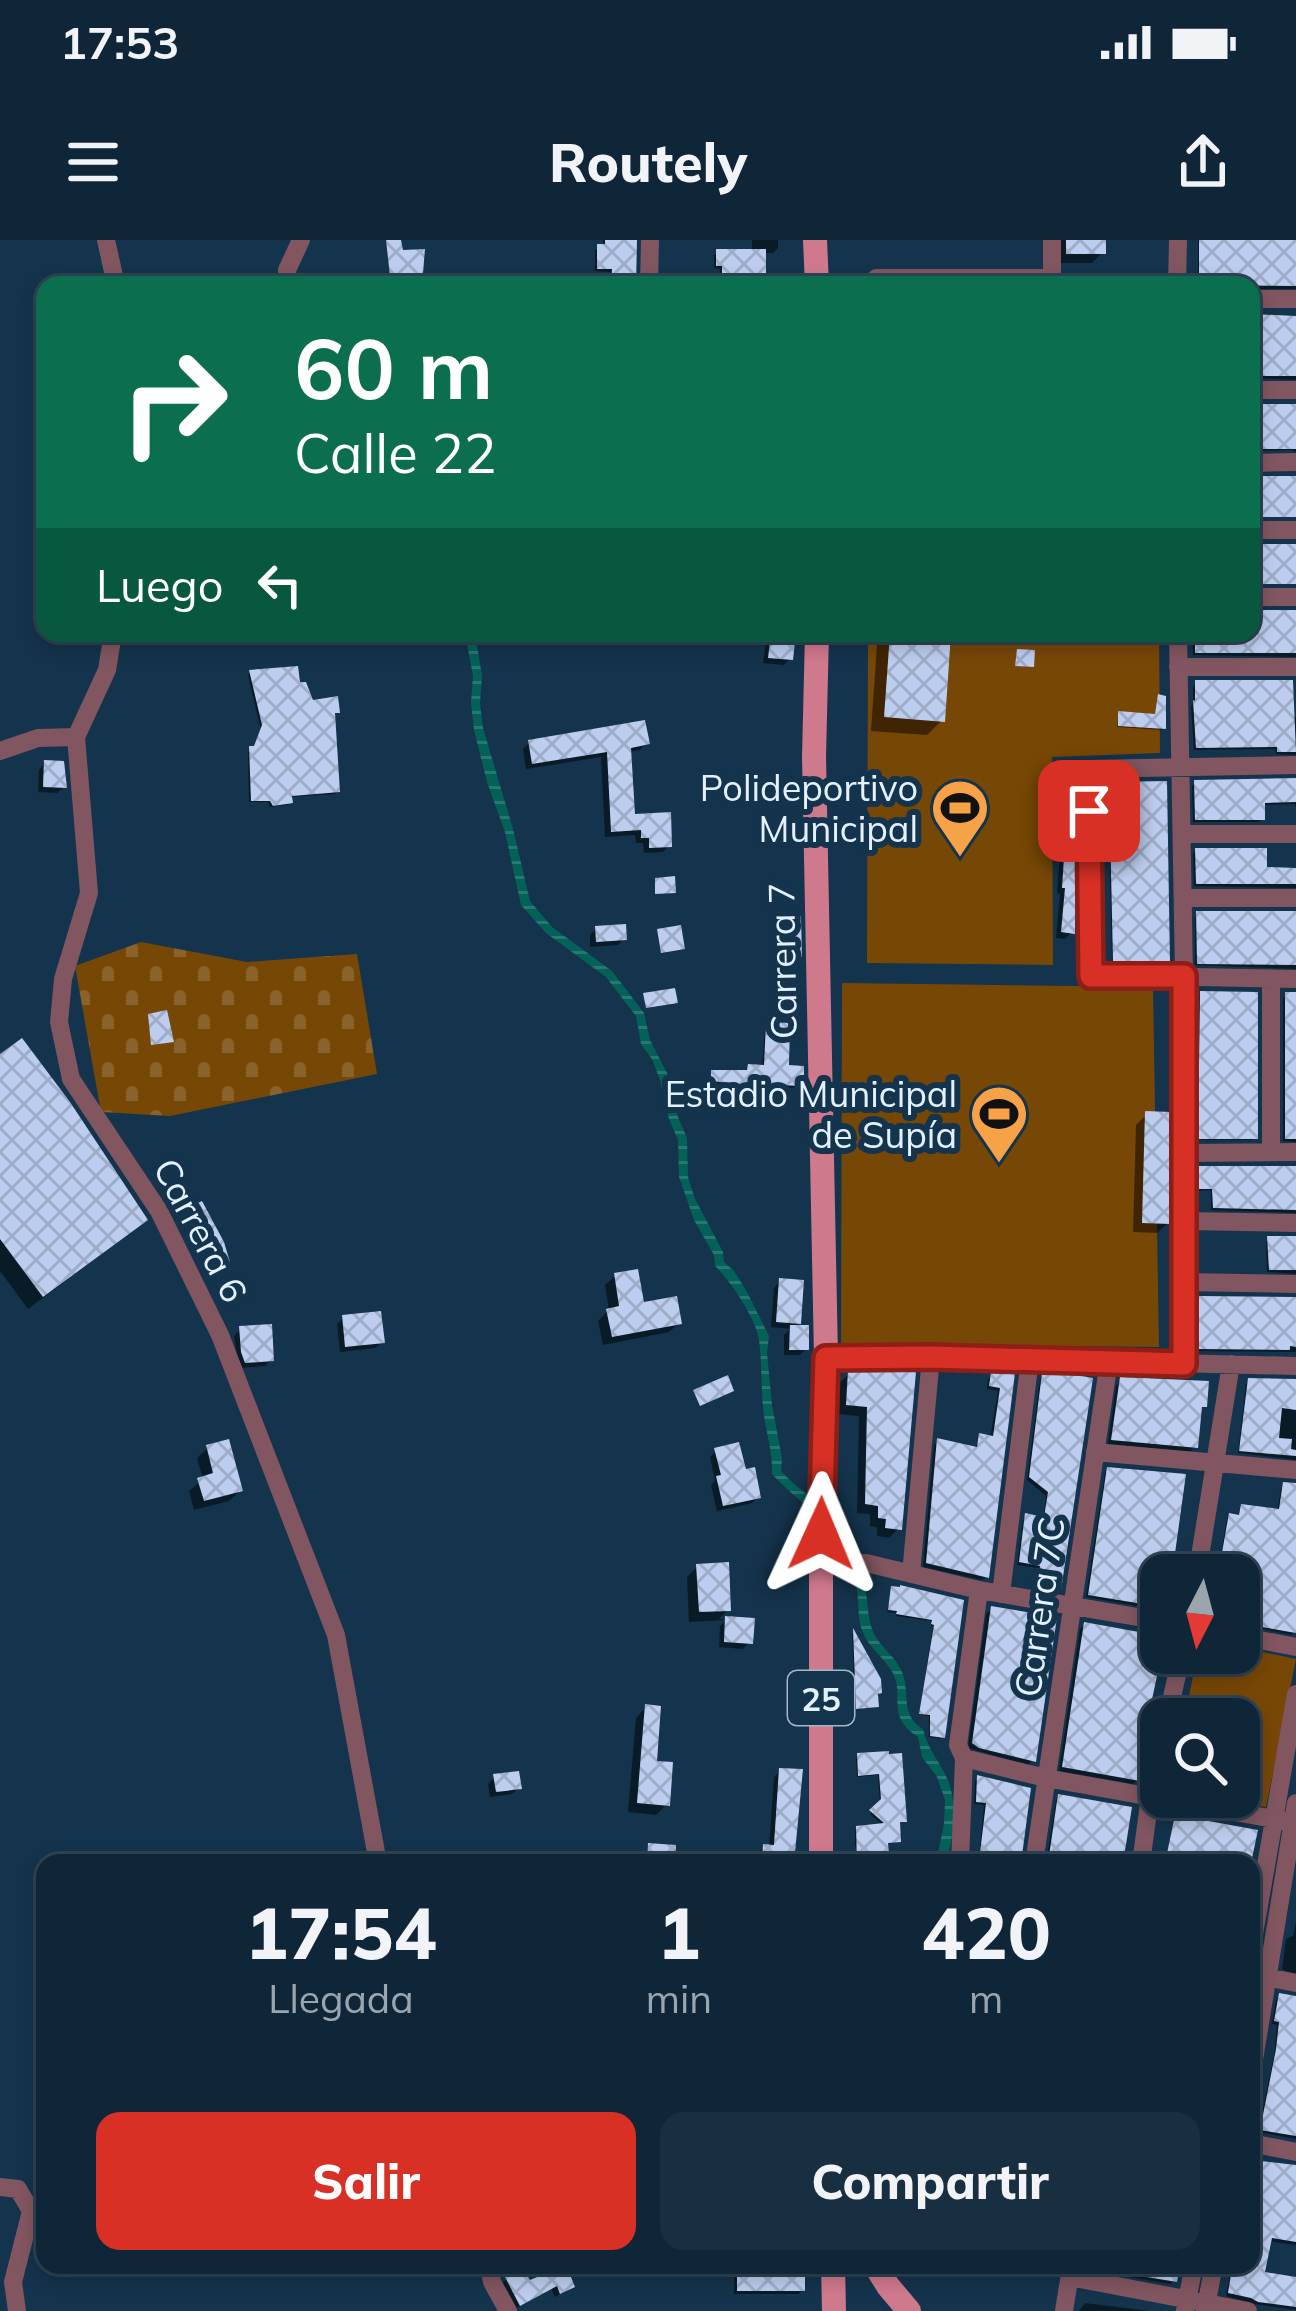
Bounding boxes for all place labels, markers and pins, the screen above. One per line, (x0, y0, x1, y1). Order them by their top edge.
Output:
pin (1038, 760, 1140, 862)
place label: Polideportivo Municipal (700, 765, 918, 851)
sports icon: Polideportivo Municipal (929, 777, 991, 859)
place label: Estadio Municipal de Supía (665, 1071, 957, 1157)
sports icon: Estadio Municipal de Supía (968, 1083, 1030, 1165)

